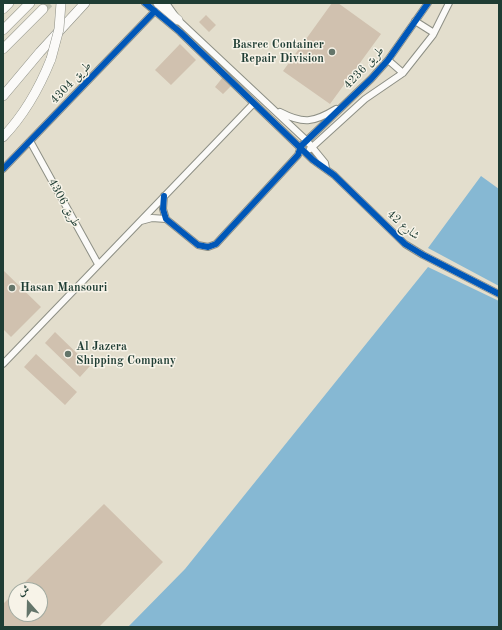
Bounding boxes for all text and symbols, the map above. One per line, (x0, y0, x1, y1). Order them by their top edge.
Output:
place label: Basrec Container Repair Division (232, 38, 324, 66)
street label: طريق 4236 (341, 44, 387, 92)
marker: Basrec Container Repair Division (327, 47, 337, 57)
street label: طريق 4304 (47, 59, 95, 107)
street label: طريق 4306 (45, 176, 83, 230)
street label: شارع 42 (384, 207, 422, 243)
place label: Hasan Mansouri (20, 281, 107, 295)
marker: Hasan Mansouri (7, 283, 17, 293)
place label: Al Jazera Shipping Company (76, 340, 176, 368)
marker: Al Jazera Shipping Company (63, 349, 73, 359)
north arrow (8, 582, 48, 622)
text: ش (17, 584, 31, 598)

